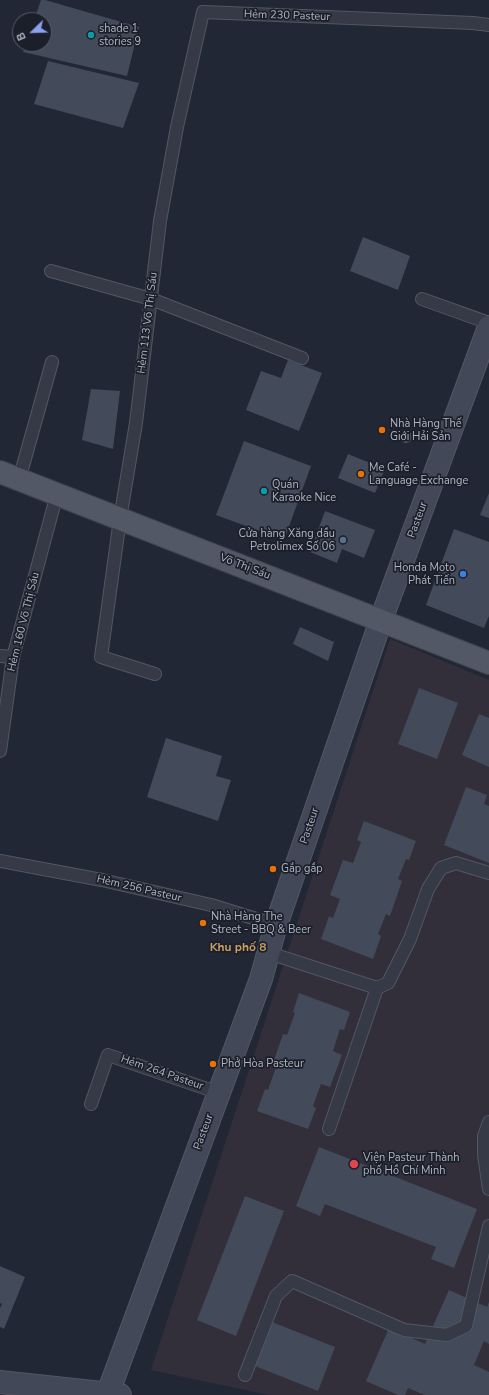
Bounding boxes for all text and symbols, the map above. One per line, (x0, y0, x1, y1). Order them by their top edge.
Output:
street label: Hẻm 230 Pasteur (243, 8, 331, 24)
north arrow (12, 12, 52, 52)
place label: shade 1 stories 9 (99, 22, 141, 48)
text: B (13, 30, 30, 43)
marker: shade 1 stories 9 (86, 30, 96, 40)
street label: Hẻm 113 Võ Thị Sáu (135, 272, 161, 374)
place label: Nhà Hàng Thế Giới Hải Sản (390, 417, 461, 443)
marker: Nhà Hàng Thế Giới Hải Sản (377, 425, 387, 435)
place label: Me Café - Language Exchange (369, 461, 468, 487)
marker: Me Café - Language Exchange (356, 469, 366, 479)
place label: Quán Karaoke Nice (272, 478, 336, 504)
marker: Quán Karaoke Nice (259, 486, 269, 496)
street label: Pasteur (405, 500, 431, 540)
place label: Cửa hàng Xăng dầu Petrolimex Số 06 (238, 527, 335, 553)
marker: Cửa hàng Xăng dầu Petrolimex Số 06 (338, 535, 348, 545)
street label: Võ Thị Sáu (218, 551, 272, 583)
place label: Honda Moto Phát Tiến (394, 561, 455, 587)
marker: Honda Moto Phát Tiến (458, 569, 468, 579)
street label: Hẻm 160 Võ Thị Sáu (5, 571, 43, 673)
street label: Pasteur (298, 806, 322, 846)
place label: Gắp gắp (281, 862, 323, 876)
marker: Gắp gắp (268, 864, 278, 874)
street label: Hẻm 256 Pasteur (95, 873, 183, 905)
place label: Nhà Hàng The Street - BBQ & Beer (211, 910, 311, 936)
marker: Nhà Hàng The Street - BBQ & Beer (198, 918, 208, 928)
district label: Khu phố 8 (210, 941, 266, 955)
street label: Hẻm 264 Pasteur (119, 1053, 205, 1093)
place label: Phở Hòa Pasteur (221, 1057, 304, 1071)
marker: Phở Hòa Pasteur (208, 1059, 218, 1069)
street label: Pasteur (191, 1112, 217, 1152)
place label: Viện Pasteur Thành phố Hồ Chí Minh (363, 1151, 460, 1177)
marker: Viện Pasteur Thành phố Hồ Chí Minh (348, 1158, 360, 1170)

